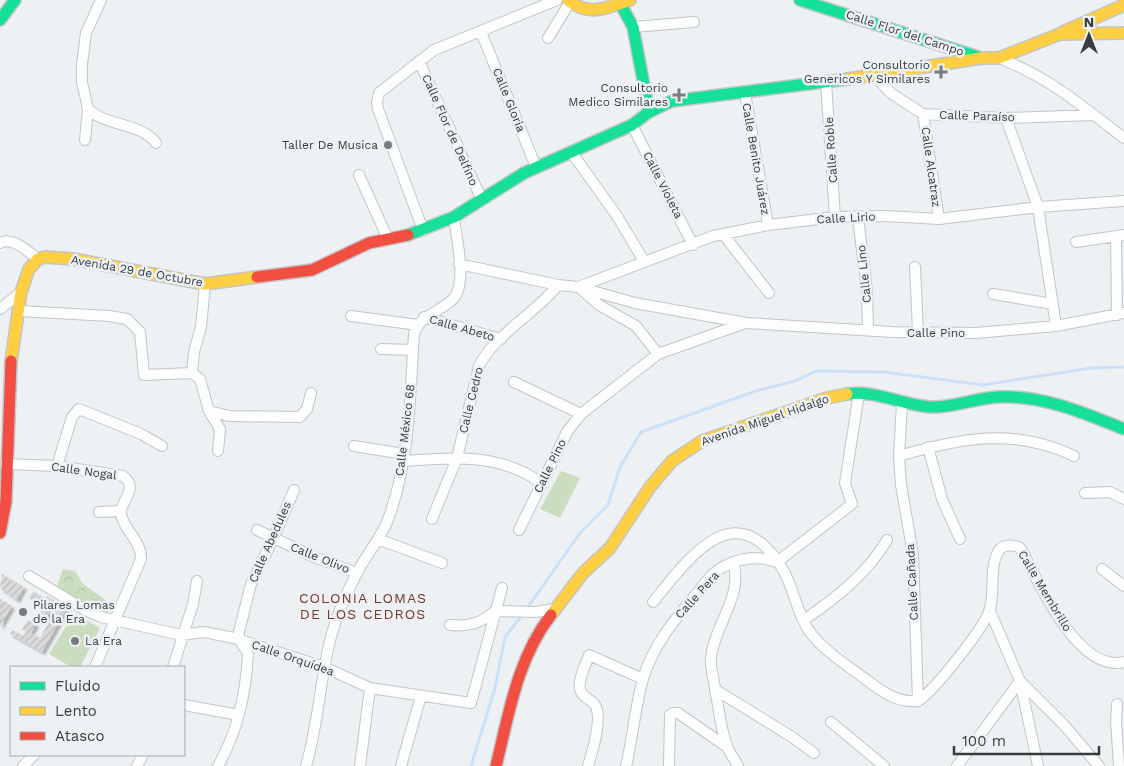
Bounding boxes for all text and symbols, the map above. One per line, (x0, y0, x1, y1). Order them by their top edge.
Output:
street label: Calle Flor del Campo (844, 7, 966, 59)
north arrow (1064, 10, 1114, 60)
text: N (1084, 14, 1094, 30)
place label: Consultorio Genericos Y Similares (804, 58, 930, 86)
marker: Consultorio Genericos Y Similares (934, 65, 948, 79)
street label: Calle Gloria (490, 66, 528, 134)
street label: Calle Flor de Delfino (419, 72, 481, 188)
place label: Consultorio Medico Similares (568, 81, 668, 109)
marker: Consultorio Medico Similares (672, 88, 686, 102)
street label: Calle Benito Juárez (739, 102, 773, 216)
street label: Calle Paraíso (939, 108, 1015, 124)
street label: Calle Roble (822, 116, 840, 184)
street label: Calle Alcatraz (918, 126, 944, 208)
place label: Taller De Musica (282, 138, 378, 152)
marker: Taller De Musica (382, 139, 394, 151)
street label: Calle Violeta (640, 149, 686, 221)
street label: Calle Lirio (816, 209, 876, 227)
street label: Calle Lino (854, 244, 874, 304)
street label: Avenida 29 de Octubre (70, 252, 204, 290)
street label: Calle Abeto (428, 312, 496, 344)
street label: Calle Pino (907, 326, 965, 340)
street label: Calle Cedro (456, 365, 486, 435)
street label: Calle México 68 (392, 383, 418, 477)
street label: Avenida Miguel Hidalgo (699, 391, 831, 449)
street label: Calle Pino (531, 437, 569, 495)
street label: Calle Nogal (50, 459, 118, 483)
street label: Calle Abedules (246, 499, 294, 585)
street label: Calle Olivo (288, 540, 352, 576)
street label: Calle Cañada (903, 543, 921, 621)
street label: Calle Membrillo (1015, 548, 1075, 634)
street label: Calle Pera (672, 568, 722, 622)
district label: COLONIA LOMAS DE LOS CEDROS (299, 590, 427, 622)
place label: Pilares Lomas de la Era (33, 598, 115, 626)
marker: Pilares Lomas de la Era (17, 606, 29, 618)
place label: La Era (85, 634, 122, 648)
marker: La Era (69, 635, 81, 647)
street label: Calle Orquídea (250, 637, 336, 679)
legend (10, 666, 185, 756)
text: Fluido (55, 677, 100, 695)
text: Lento (55, 702, 97, 720)
scale bar (954, 724, 1099, 756)
text: Atasco (55, 727, 104, 745)
text: 100 m (962, 732, 1006, 750)

